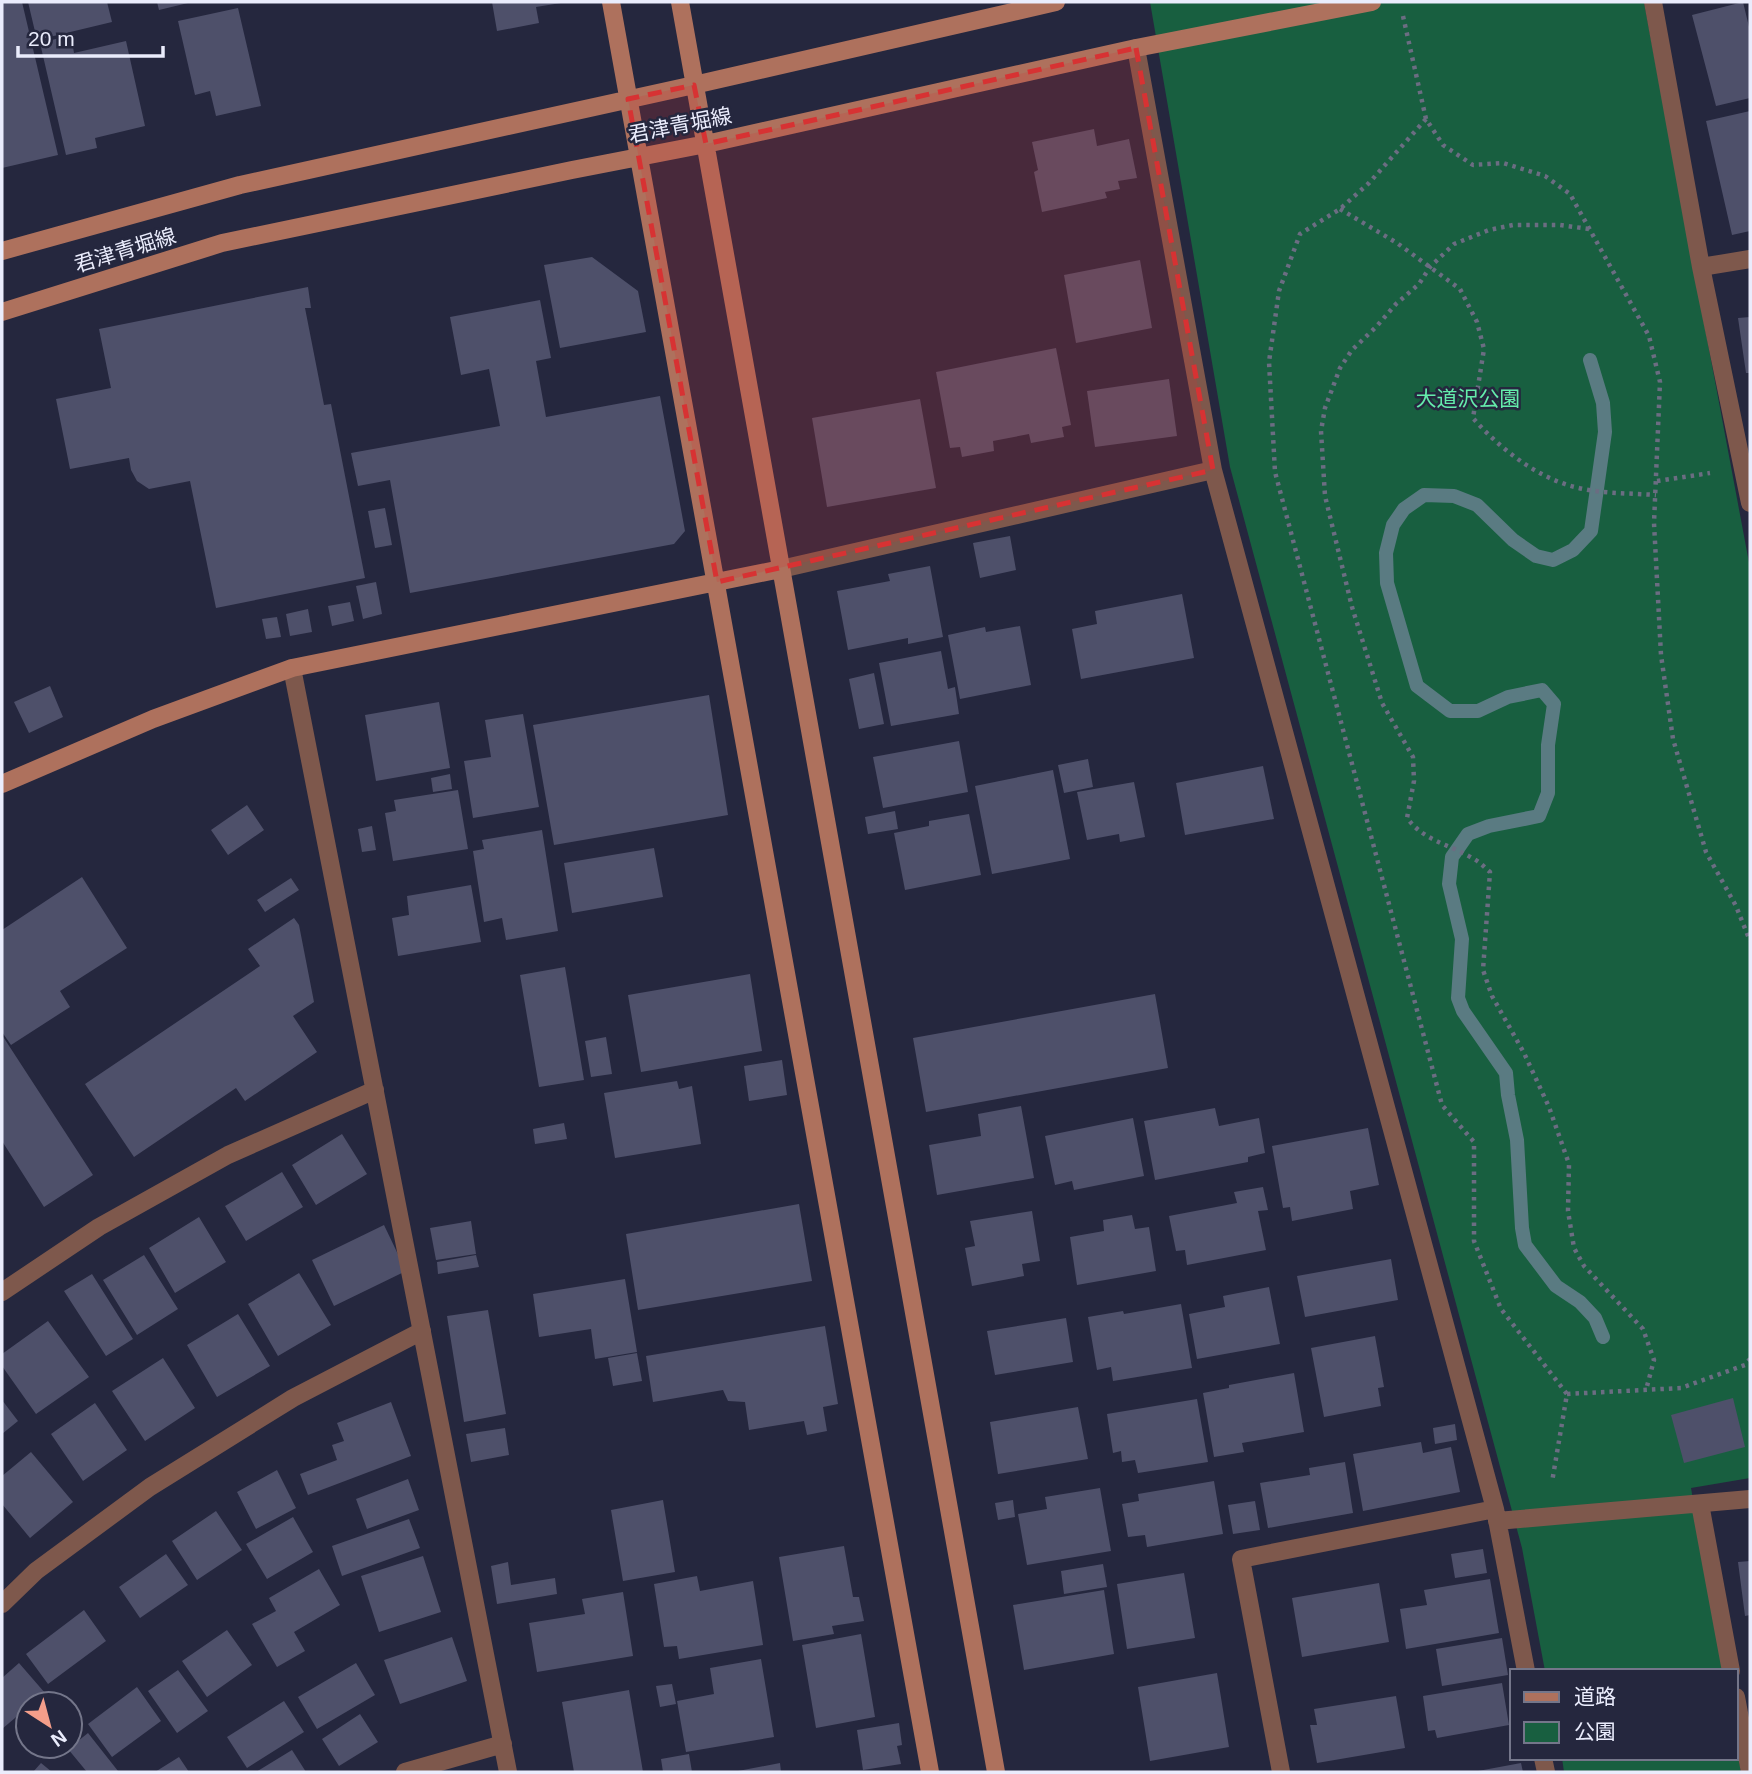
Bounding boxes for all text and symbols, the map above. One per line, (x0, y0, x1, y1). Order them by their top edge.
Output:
scale bar (18, 14, 163, 58)
text: 20 m (28, 27, 75, 50)
street label: 君津青堀線 (626, 104, 734, 146)
street label: 君津青堀線 (71, 224, 179, 276)
park label: 大道沢公園 (1416, 387, 1521, 410)
legend (1510, 1669, 1738, 1760)
text: 道路 (1574, 1685, 1616, 1708)
north arrow (14, 1690, 84, 1760)
text: 公園 (1574, 1720, 1616, 1743)
text: N (47, 1726, 70, 1751)

